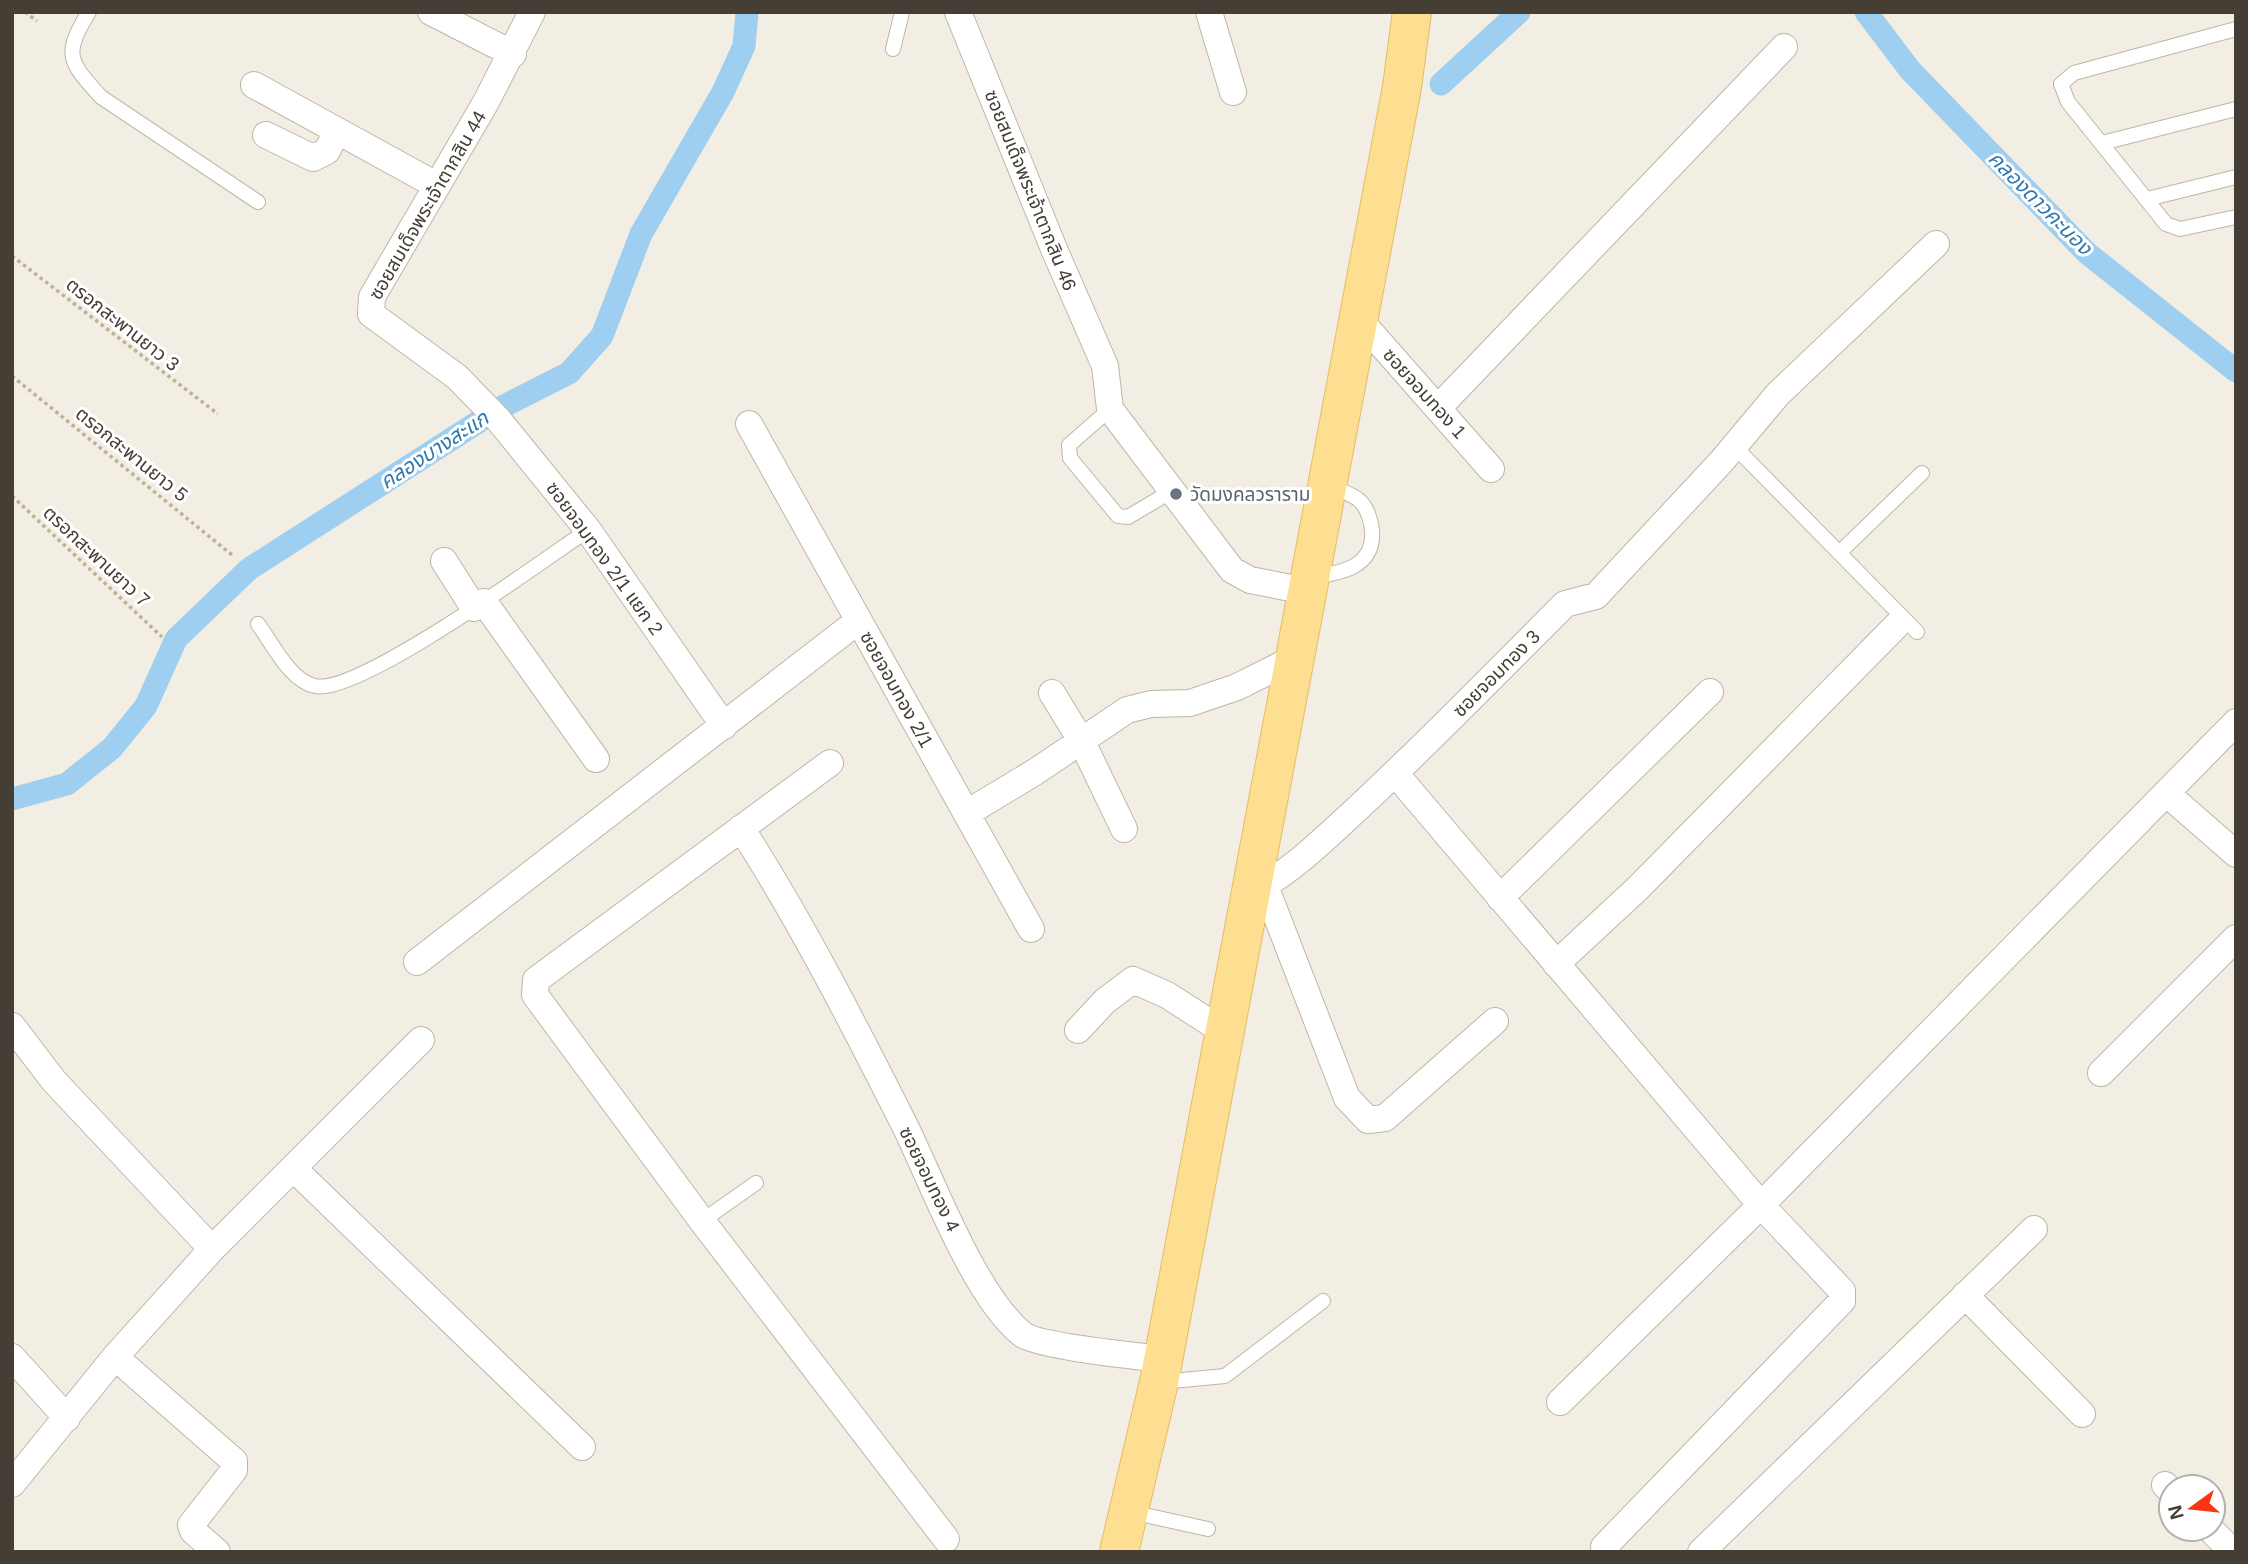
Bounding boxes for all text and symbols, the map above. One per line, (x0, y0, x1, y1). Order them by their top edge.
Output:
street label: ซอยสมเด็จพระเจ้าตากสิน 46 (981, 86, 1081, 294)
street label: ซอยสมเด็จพระเจ้าตากสิน 44 (364, 106, 490, 303)
water label: คลองดาวคะนอง (1984, 146, 2098, 260)
street label: ตรอกสะพานยาว 3 (62, 274, 183, 375)
street label: ซอยจอมทอง 1 (1379, 344, 1471, 443)
street label: ตรอกสะพานยาว 5 (72, 403, 192, 506)
water label: คลองบางสะแก (375, 405, 493, 493)
street label: ซอยจอมทอง 2/1 แยก 2 (542, 478, 667, 639)
place label: วัดมงคลวราราม (1190, 484, 1310, 505)
marker: วัดมงคลวราราม (1168, 486, 1184, 502)
street label: ตรอกสะพานยาว 7 (39, 502, 154, 611)
street label: ซอยจอมทอง 3 (1449, 626, 1544, 721)
street label: ซอยจอมทอง 2/1 (856, 627, 937, 751)
street label: ซอยจอมทอง 4 (895, 1123, 964, 1235)
north arrow (2157, 1473, 2227, 1543)
text: N (2164, 1503, 2188, 1522)

